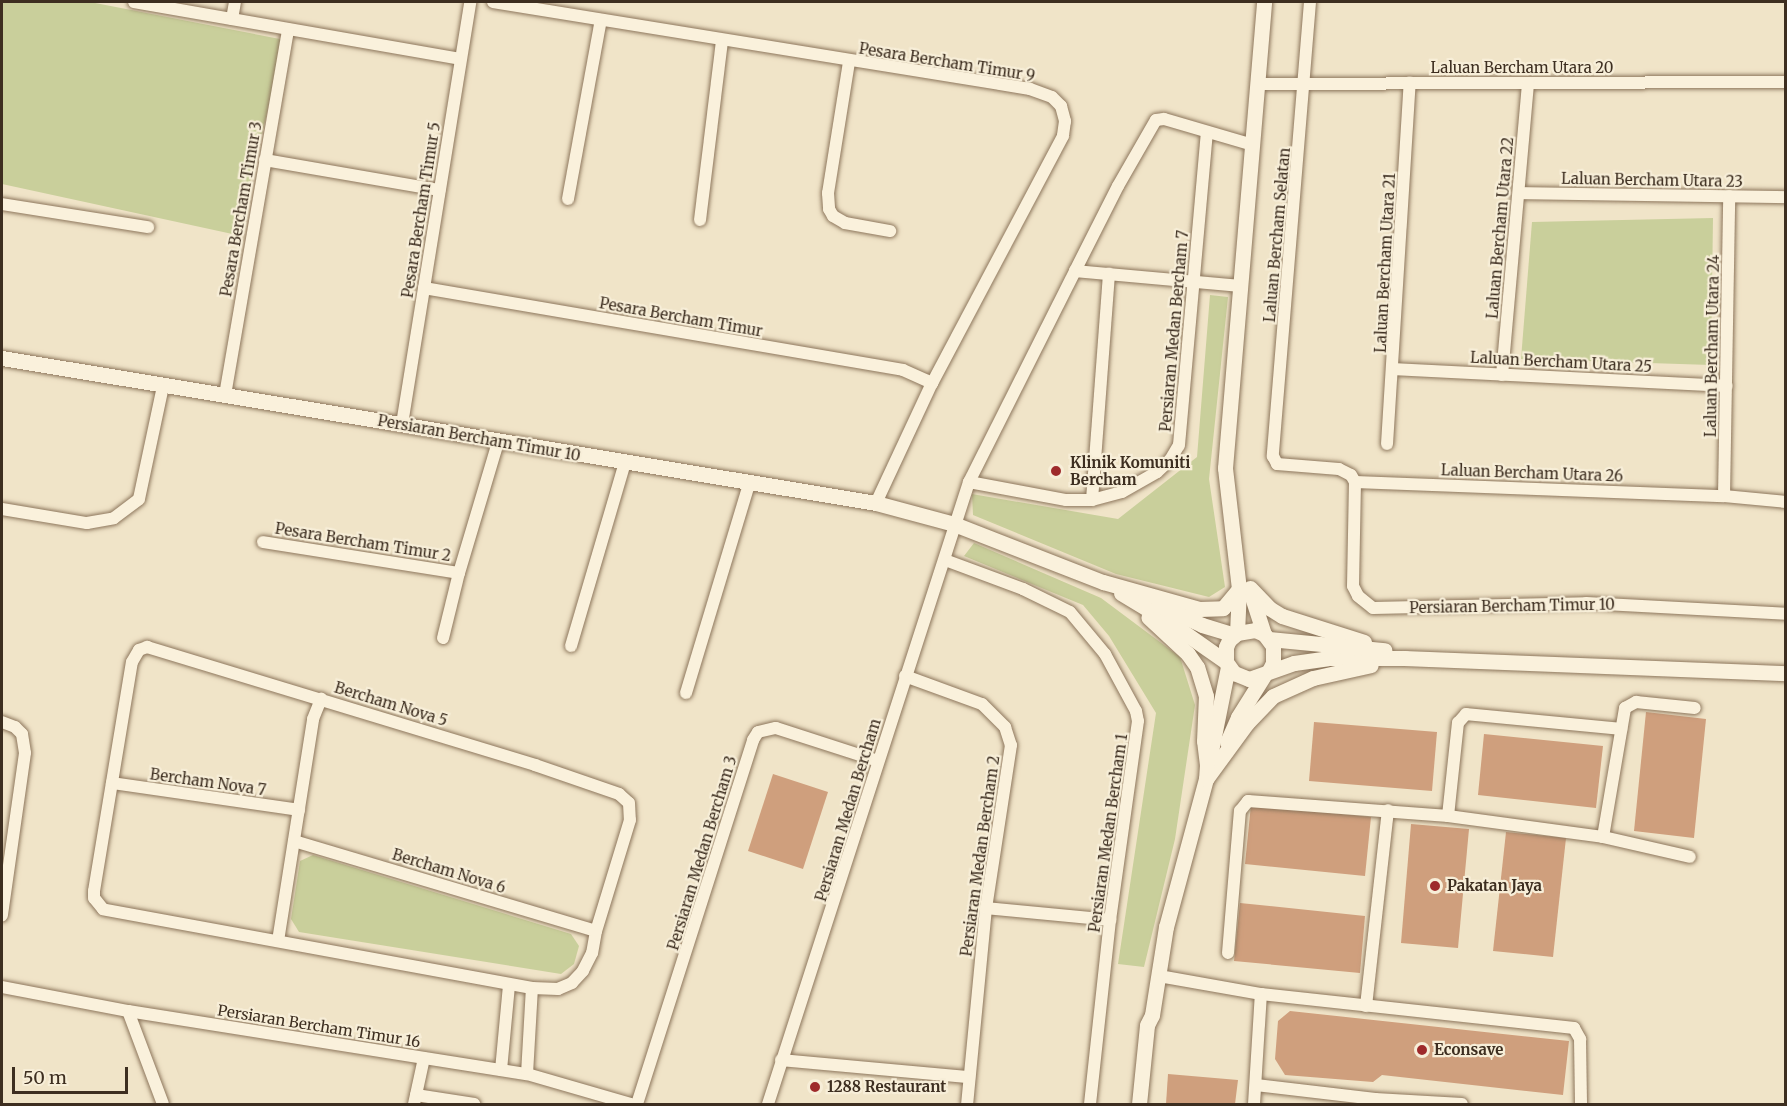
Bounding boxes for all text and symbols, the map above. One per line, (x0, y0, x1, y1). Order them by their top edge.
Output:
street label: Pesara Bercham Timur 9 (858, 39, 1036, 85)
street label: Laluan Bercham Utara 20 (1430, 59, 1614, 77)
street label: Pesara Bercham Timur 3 (217, 120, 265, 298)
street label: Pesara Bercham Timur 5 (398, 121, 444, 299)
street label: Laluan Bercham Utara 22 (1483, 136, 1517, 320)
street label: Laluan Bercham Selatan (1260, 147, 1294, 323)
street label: Laluan Bercham Utara 23 (1561, 169, 1743, 191)
street label: Laluan Bercham Utara 21 (1371, 173, 1399, 353)
street label: Persiaran Medan Bercham 7 (1156, 229, 1192, 433)
street label: Laluan Bercham Utara 24 (1701, 255, 1723, 437)
street label: Pesara Bercham Timur (598, 294, 764, 340)
street label: Laluan Bercham Utara 25 (1470, 348, 1652, 376)
street label: Persiaran Bercham Timur 10 (376, 411, 582, 465)
place label: Klinik Komuniti Bercham (1070, 453, 1190, 488)
street label: Laluan Bercham Utara 26 (1441, 461, 1623, 485)
marker: Klinik Komuniti Bercham (1047, 462, 1065, 480)
street label: Pesara Bercham Timur 2 (274, 519, 452, 565)
street label: Persiaran Bercham Timur 10 (1409, 595, 1615, 617)
street label: Bercham Nova 5 (332, 678, 450, 730)
street label: Persiaran Medan Bercham (812, 716, 884, 904)
street label: Persiaran Medan Bercham 1 (1085, 732, 1131, 934)
street label: Persiaran Medan Bercham 3 (664, 754, 740, 952)
street label: Persiaran Medan Bercham 2 (957, 754, 1003, 958)
street label: Bercham Nova 7 (149, 765, 267, 799)
street label: Bercham Nova 6 (390, 845, 508, 897)
place label: Pakatan Jaya (1447, 877, 1542, 895)
marker: Pakatan Jaya (1428, 879, 1442, 893)
street label: Persiaran Bercham Timur 16 (216, 1001, 422, 1051)
place label: Econsave (1434, 1041, 1503, 1059)
marker: Econsave (1415, 1043, 1429, 1057)
scale bar (15, 1055, 130, 1093)
text: 50 m (23, 1066, 67, 1089)
place label: 1288 Restaurant (827, 1078, 946, 1096)
marker: 1288 Restaurant (808, 1080, 822, 1094)

